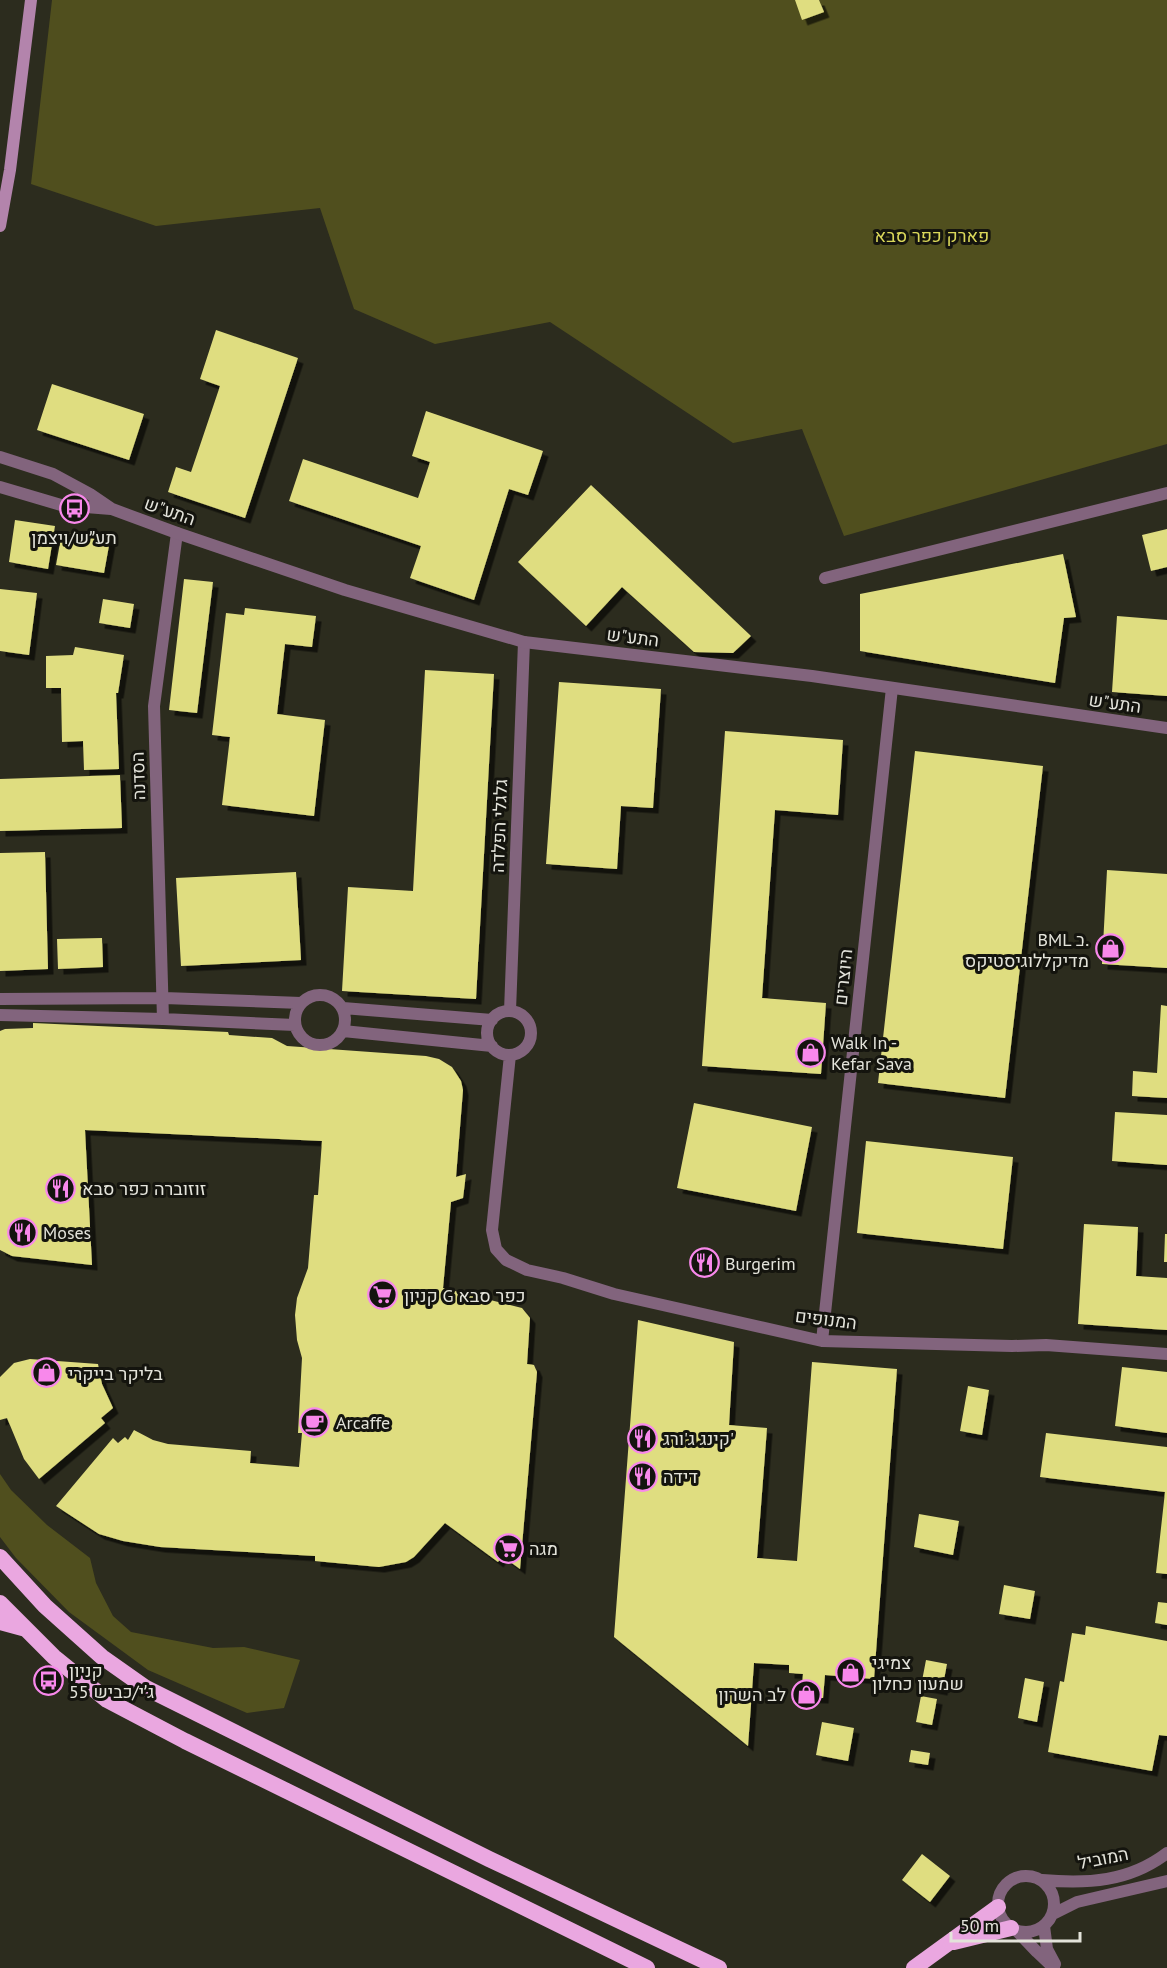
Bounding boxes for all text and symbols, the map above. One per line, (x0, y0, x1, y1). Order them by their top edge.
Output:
park label: פארק כפר סבא (875, 224, 989, 247)
bus stop icon: תע״ש/ויצמן (58, 492, 90, 524)
street label: התע"ש (141, 492, 199, 530)
place label: תע״ש/ויצמן (31, 526, 117, 549)
street label: התע"ש (606, 622, 660, 652)
street label: התע"ש (1087, 688, 1143, 718)
street label: הסדנה (126, 751, 150, 801)
street label: גלגלי הפלדה (486, 779, 512, 873)
place label: BML ב. מדיקללוגיסטיקס (965, 928, 1089, 972)
shop icon: BML ב. מדיקללוגיסטיקס (1094, 933, 1126, 965)
street label: היוצרים (829, 948, 857, 1006)
place label: Walk In - Kefar Sava (831, 1031, 912, 1075)
shop icon: Walk In - Kefar Sava (794, 1036, 826, 1068)
restaurant icon: זוזוברה כפר סבא (45, 1172, 77, 1204)
place label: זוזוברה כפר סבא (82, 1177, 206, 1200)
restaurant icon: Moses (6, 1216, 38, 1248)
place label: Moses (43, 1221, 91, 1244)
restaurant icon: Burgerim (688, 1247, 720, 1279)
place label: Burgerim (725, 1252, 796, 1275)
supermarket icon: קניון G כפר סבא (367, 1279, 399, 1311)
place label: קניון G כפר סבא (404, 1284, 525, 1307)
street label: המנופים (794, 1304, 858, 1334)
shop icon: בליקר בייקרי (31, 1357, 63, 1389)
place label: בליקר בייקרי (68, 1362, 163, 1385)
cafe icon: Arcaffe (299, 1406, 331, 1438)
place label: Arcaffe (336, 1411, 390, 1434)
restaurant icon: קינג ג'ורג' (626, 1422, 658, 1454)
place label: קינג ג'ורג' (663, 1427, 734, 1450)
restaurant icon: דידה (626, 1460, 658, 1492)
place label: דידה (663, 1465, 698, 1488)
supermarket icon: מגה (492, 1532, 524, 1564)
place label: מגה (529, 1537, 558, 1560)
place label: צמיגי שמעון כחלון (872, 1651, 964, 1695)
shop icon: צמיגי שמעון כחלון (835, 1656, 867, 1688)
place label: קניון ג׳י/כביש 55 (69, 1659, 154, 1703)
bus stop icon: קניון ג׳י/כביש 55 (32, 1664, 64, 1696)
shop icon: לב השרון (791, 1678, 823, 1710)
place label: לב השרון (718, 1683, 786, 1706)
street label: המוביל (1076, 1842, 1130, 1874)
scale bar (951, 1905, 1080, 1943)
text: 50 m (960, 1914, 999, 1937)

